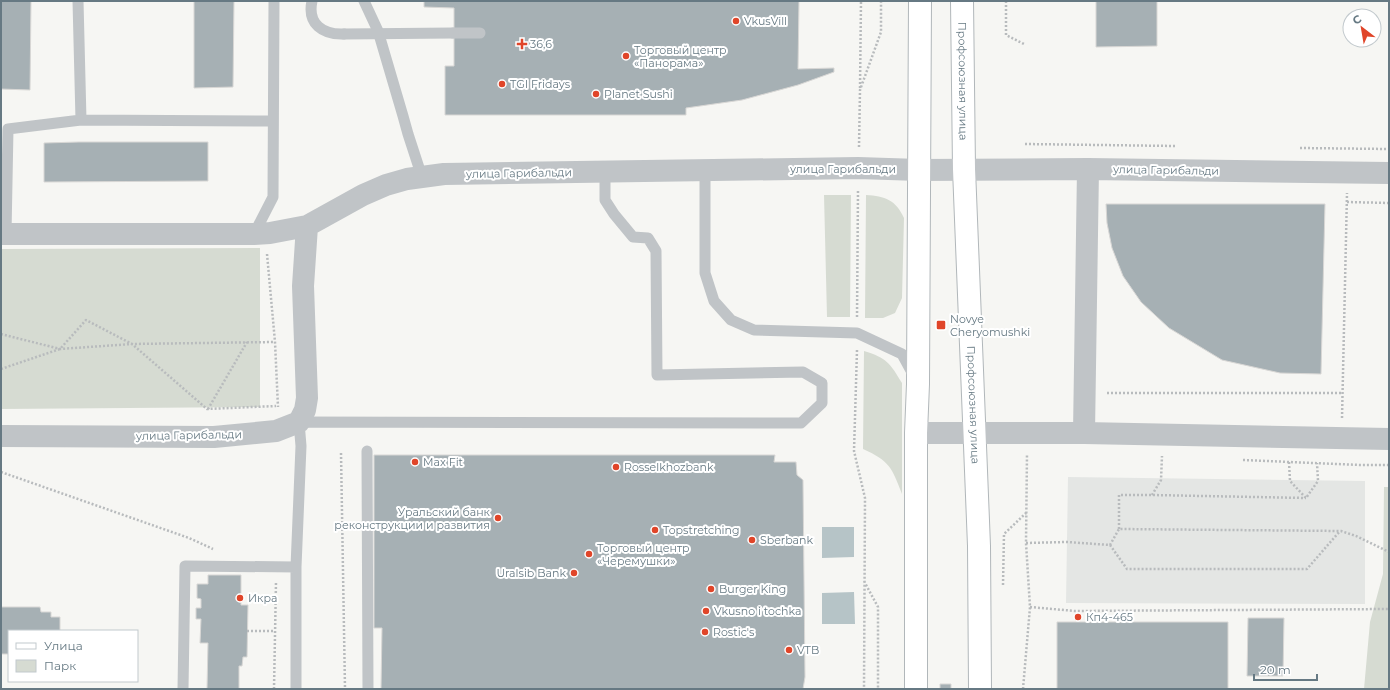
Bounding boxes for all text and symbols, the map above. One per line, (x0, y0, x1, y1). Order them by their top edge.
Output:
north arrow (1342, 8, 1382, 48)
text: С (1350, 11, 1364, 27)
place label: VkusVill (744, 14, 787, 28)
marker: VkusVill (731, 16, 741, 26)
street label: Профсоюзная улица (955, 22, 971, 140)
place label: 36,6 (530, 37, 552, 51)
marker: 36,6 (517, 39, 527, 49)
place label: Торговый центр «Панорама» (634, 43, 727, 70)
marker: Торговый центр «Панорама» (621, 51, 631, 61)
place label: TGI Fridays (510, 77, 571, 91)
marker: TGI Fridays (497, 79, 507, 89)
place label: Planet Sushi (604, 87, 673, 101)
marker: Planet Sushi (591, 89, 601, 99)
street label: улица Гарибальди (789, 162, 896, 176)
street label: улица Гарибальди (1112, 162, 1219, 178)
street label: улица Гарибальди (465, 165, 572, 181)
place label: Novye Cheryomushki (950, 312, 1030, 339)
marker: Novye Cheryomushki (935, 319, 947, 331)
street label: Профсоюзная улица (964, 345, 983, 464)
street label: улица Гарибальди (135, 427, 242, 443)
place label: Max Fit (423, 455, 464, 469)
marker: Max Fit (410, 457, 420, 467)
place label: Rosselkhozbank (624, 460, 714, 474)
marker: Rosselkhozbank (611, 462, 621, 472)
place label: Уральский банк реконструкции и развития (334, 505, 491, 532)
marker: Уральский банк реконструкции и развития (493, 513, 503, 523)
place label: Topstretching (663, 523, 740, 537)
marker: Topstretching (650, 525, 660, 535)
place label: Sberbank (760, 533, 814, 547)
marker: Sberbank (747, 535, 757, 545)
place label: Торговый центр «Черемушки» (597, 541, 690, 568)
marker: Торговый центр «Черемушки» (584, 549, 594, 559)
place label: Uralsib Bank (496, 566, 566, 580)
marker: Uralsib Bank (569, 568, 579, 578)
place label: Burger King (719, 582, 786, 596)
marker: Burger King (706, 584, 716, 594)
place label: Икра (248, 591, 277, 605)
marker: Икра (235, 593, 245, 603)
place label: Vkusno i tochka (714, 604, 801, 618)
marker: Vkusno i tochka (701, 606, 711, 616)
place label: Кп4-465 (1086, 610, 1133, 624)
marker: Кп4-465 (1073, 612, 1083, 622)
place label: Rostic's (713, 625, 755, 639)
marker: Rostic's (700, 627, 710, 637)
legend (8, 630, 138, 682)
text: Улица (44, 638, 83, 653)
place label: VTB (797, 643, 819, 657)
marker: VTB (784, 645, 794, 655)
scale bar (1254, 656, 1317, 682)
text: Парк (44, 658, 76, 673)
text: 20 m (1260, 662, 1291, 677)

